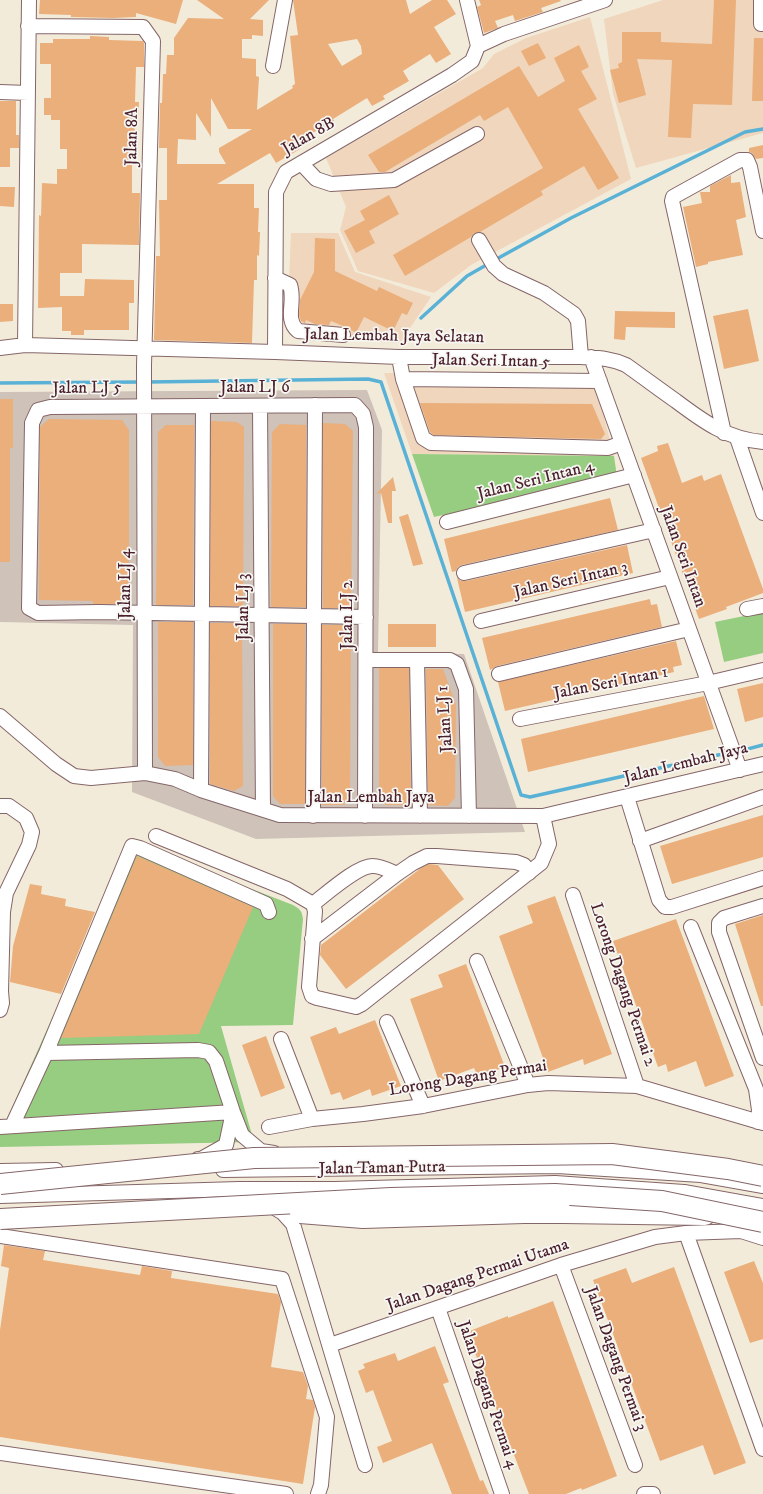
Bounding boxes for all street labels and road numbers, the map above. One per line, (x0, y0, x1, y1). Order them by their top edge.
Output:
street label: Jalan 8A (122, 108, 144, 166)
street label: Jalan 8B (279, 114, 339, 160)
street label: Jalan Lembah Jaya Selatan (304, 325, 484, 349)
street label: Jalan Seri Intan 5 (432, 351, 550, 373)
street label: Jalan LJ 5 (52, 378, 122, 400)
street label: Jalan LJ 6 (220, 378, 290, 398)
street label: Jalan Seri Intan 4 (476, 457, 596, 505)
street label: Jalan Seri Intan (654, 504, 710, 610)
street label: Jalan LJ 4 (116, 549, 136, 619)
street label: Jalan Seri Intan 3 (512, 558, 630, 604)
street label: Jalan LJ 3 (234, 573, 254, 641)
street label: Jalan LJ 2 (338, 580, 358, 650)
street label: Jalan Seri Intan 1 (552, 663, 670, 705)
street label: Jalan LJ 1 (433, 685, 459, 753)
street label: Jalan Lembah Jaya (622, 739, 750, 789)
street label: Jalan Lembah Jaya (307, 788, 435, 808)
street label: Lorong Dagang Permai 2 (584, 901, 660, 1069)
street label: Lorong Dagang Permai (388, 1056, 548, 1102)
street label: Jalan Taman Putra (318, 1158, 446, 1180)
street label: Jalan Dagang Permai Utama (384, 1235, 572, 1317)
street label: Jalan Dagang Permai 3 (579, 1284, 651, 1434)
street label: Jalan Dagang Permai 4 (452, 1318, 522, 1472)

